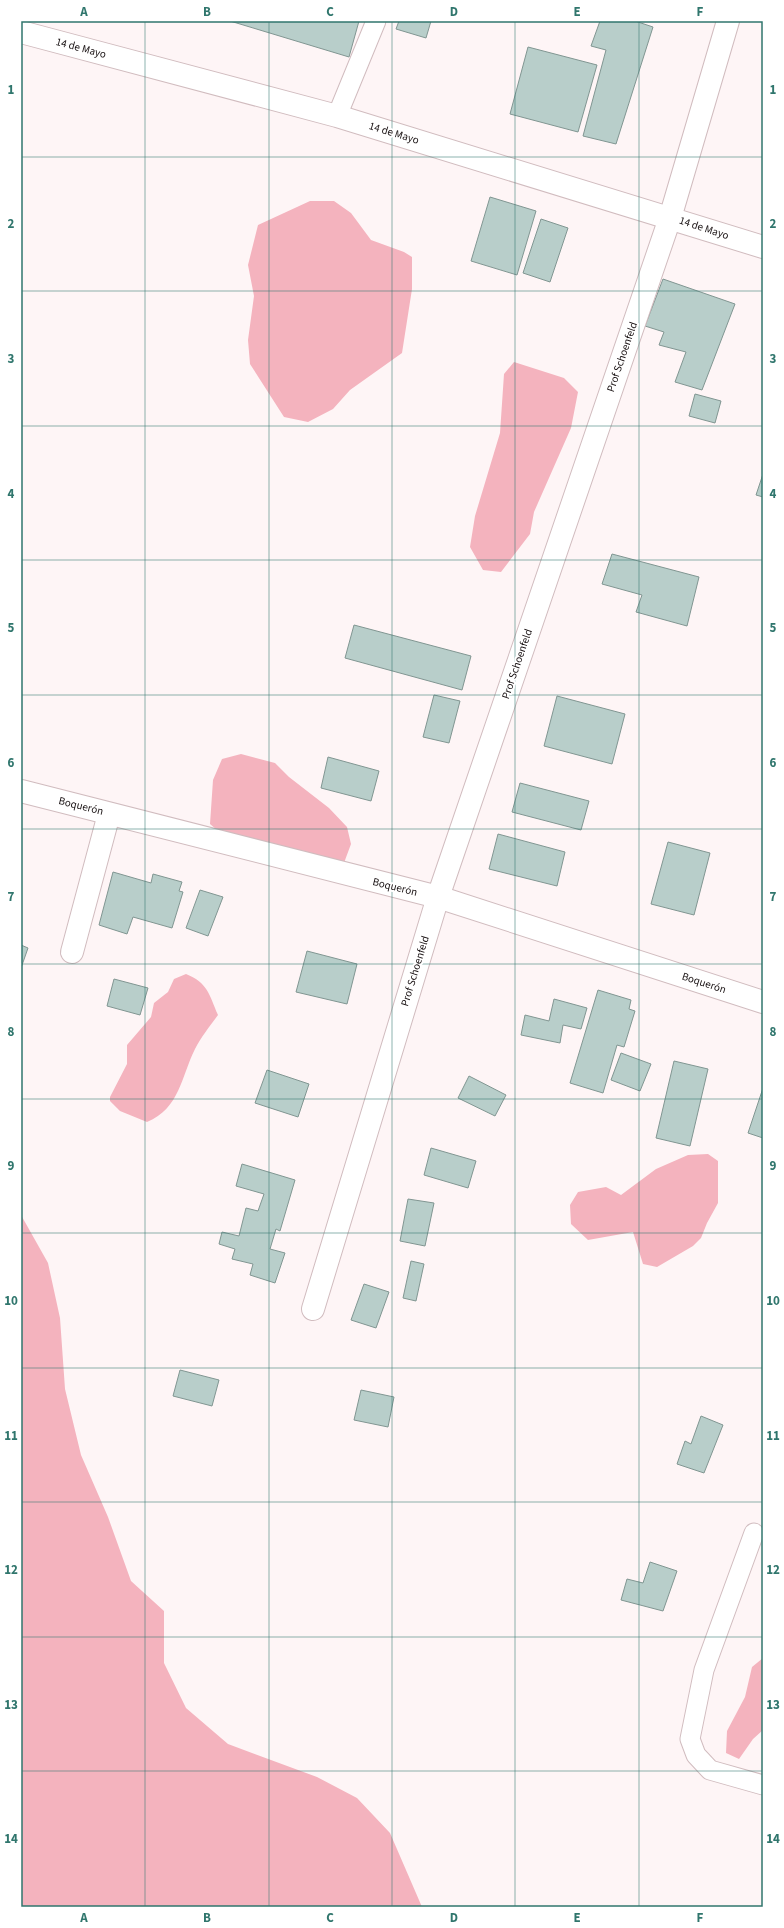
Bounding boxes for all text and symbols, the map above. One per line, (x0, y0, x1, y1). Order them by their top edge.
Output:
text: A (79, 3, 88, 21)
text: B (203, 3, 211, 21)
text: C (326, 3, 334, 21)
text: D (450, 3, 458, 21)
text: E (573, 3, 581, 21)
text: F (697, 3, 704, 21)
street label: 14 de Mayo (54, 34, 108, 62)
text: 1 (8, 81, 15, 99)
text: 1 (770, 81, 777, 99)
street label: 14 de Mayo (367, 118, 421, 148)
street label: 14 de Mayo (677, 213, 731, 243)
text: 2 (8, 215, 15, 233)
text: 2 (770, 215, 777, 233)
street label: Prof Schoenfeld (603, 320, 641, 394)
text: 3 (8, 350, 15, 368)
text: 3 (770, 350, 777, 368)
text: 4 (8, 485, 15, 503)
text: 4 (770, 485, 777, 503)
text: 5 (8, 619, 15, 637)
text: 5 (770, 619, 777, 637)
street label: Prof Schoenfeld (498, 627, 536, 701)
text: 6 (8, 754, 15, 772)
text: 6 (770, 754, 777, 772)
street label: Boquerón (57, 793, 105, 819)
street label: Boquerón (371, 874, 419, 900)
text: 7 (8, 888, 15, 906)
text: 7 (770, 888, 777, 906)
street label: Prof Schoenfeld (397, 934, 433, 1008)
street label: Boquerón (680, 969, 728, 997)
text: 8 (8, 1023, 15, 1041)
text: 8 (770, 1023, 777, 1041)
text: 9 (8, 1157, 15, 1175)
text: 9 (770, 1157, 777, 1175)
text: 10 (4, 1292, 18, 1310)
text: 10 (766, 1292, 780, 1310)
text: 11 (4, 1427, 18, 1445)
text: 11 (766, 1427, 780, 1445)
text: 12 (4, 1561, 18, 1579)
text: 12 (766, 1561, 780, 1579)
text: 13 (4, 1696, 18, 1714)
text: 13 (766, 1696, 780, 1714)
text: 14 (4, 1830, 18, 1848)
text: 14 (766, 1830, 780, 1848)
text: A (79, 1909, 88, 1927)
text: B (203, 1909, 211, 1927)
text: C (326, 1909, 334, 1927)
text: D (450, 1909, 458, 1927)
text: E (573, 1909, 581, 1927)
text: F (697, 1909, 704, 1927)

